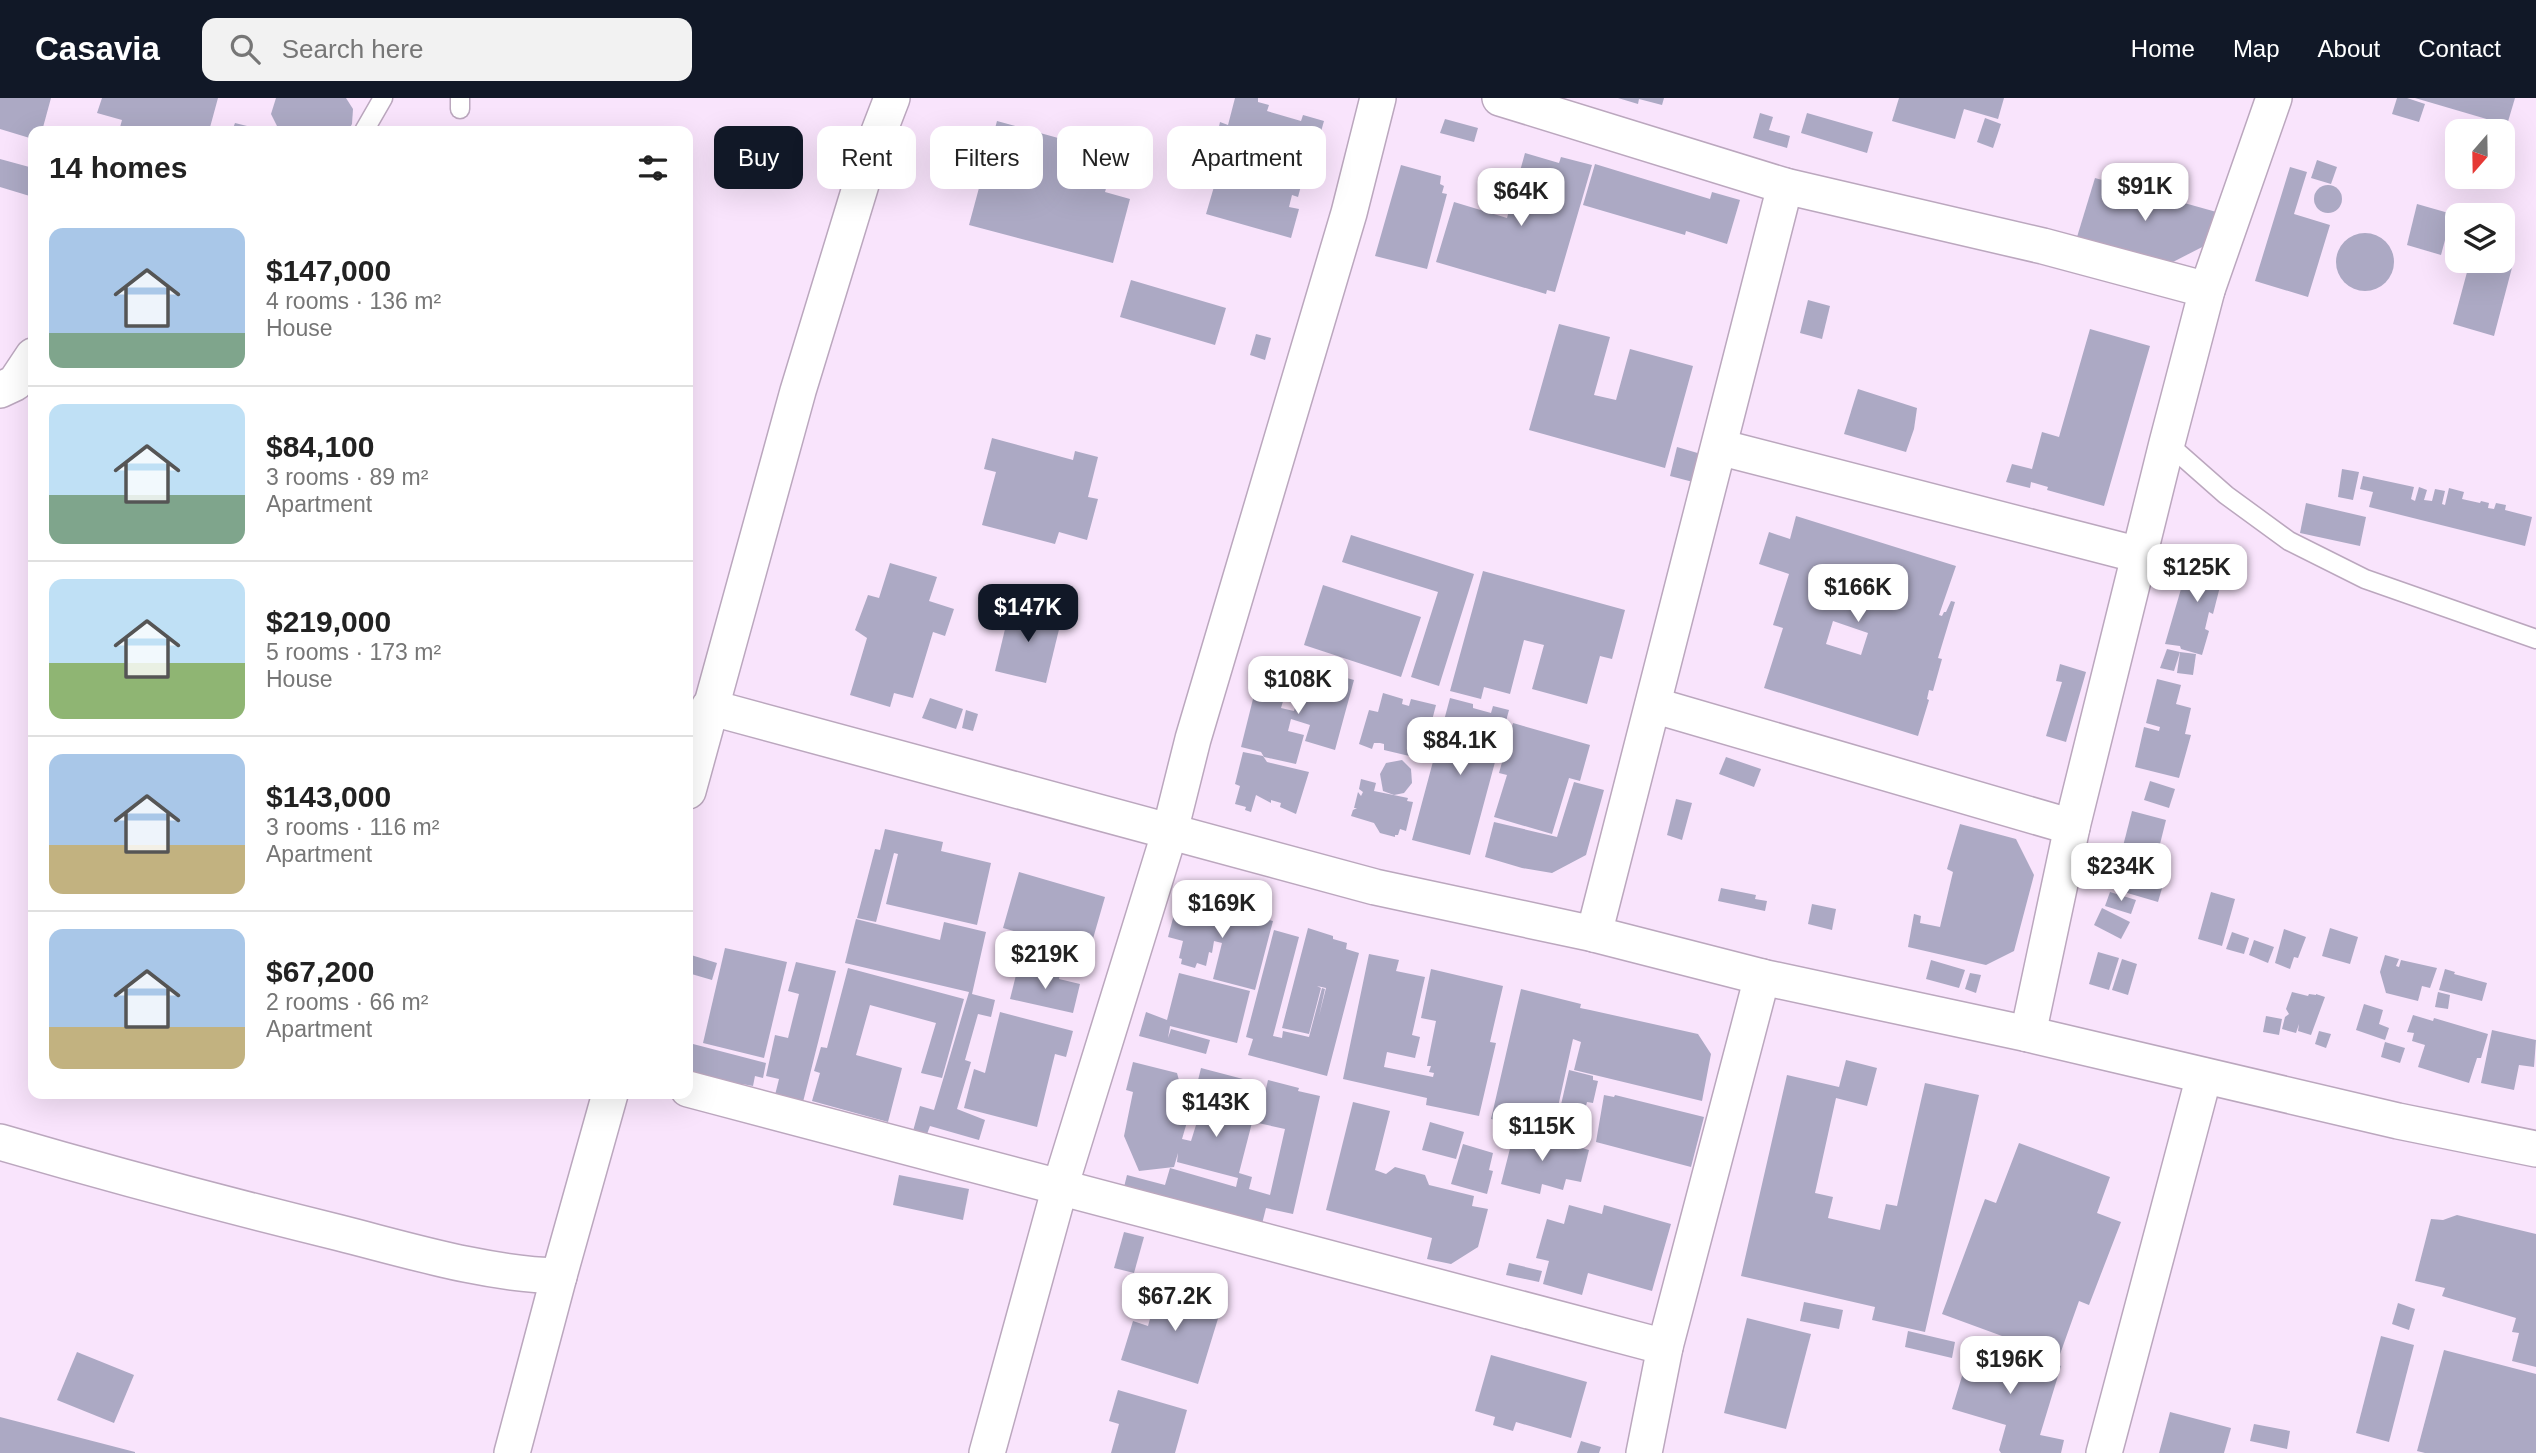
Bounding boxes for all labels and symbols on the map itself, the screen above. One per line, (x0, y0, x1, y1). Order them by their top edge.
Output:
north arrow (2445, 119, 2515, 189)
pin: $91K (2104, 164, 2186, 223)
pin: $64K (1480, 169, 1562, 228)
pin: $125K (2148, 545, 2246, 604)
pin: $166K (1809, 564, 1907, 624)
pin: $147K (979, 584, 1077, 644)
pin: $108K (1249, 656, 1347, 716)
pin: $84.1K (1403, 718, 1517, 777)
pin: $234K (2072, 844, 2170, 903)
pin: $169K (1173, 880, 1271, 940)
pin: $219K (996, 932, 1094, 991)
pin: $143K (1167, 1080, 1265, 1139)
pin: $115K (1493, 1104, 1591, 1163)
pin: $67.2K (1118, 1274, 1232, 1333)
pin: $196K (1961, 1336, 2059, 1396)

